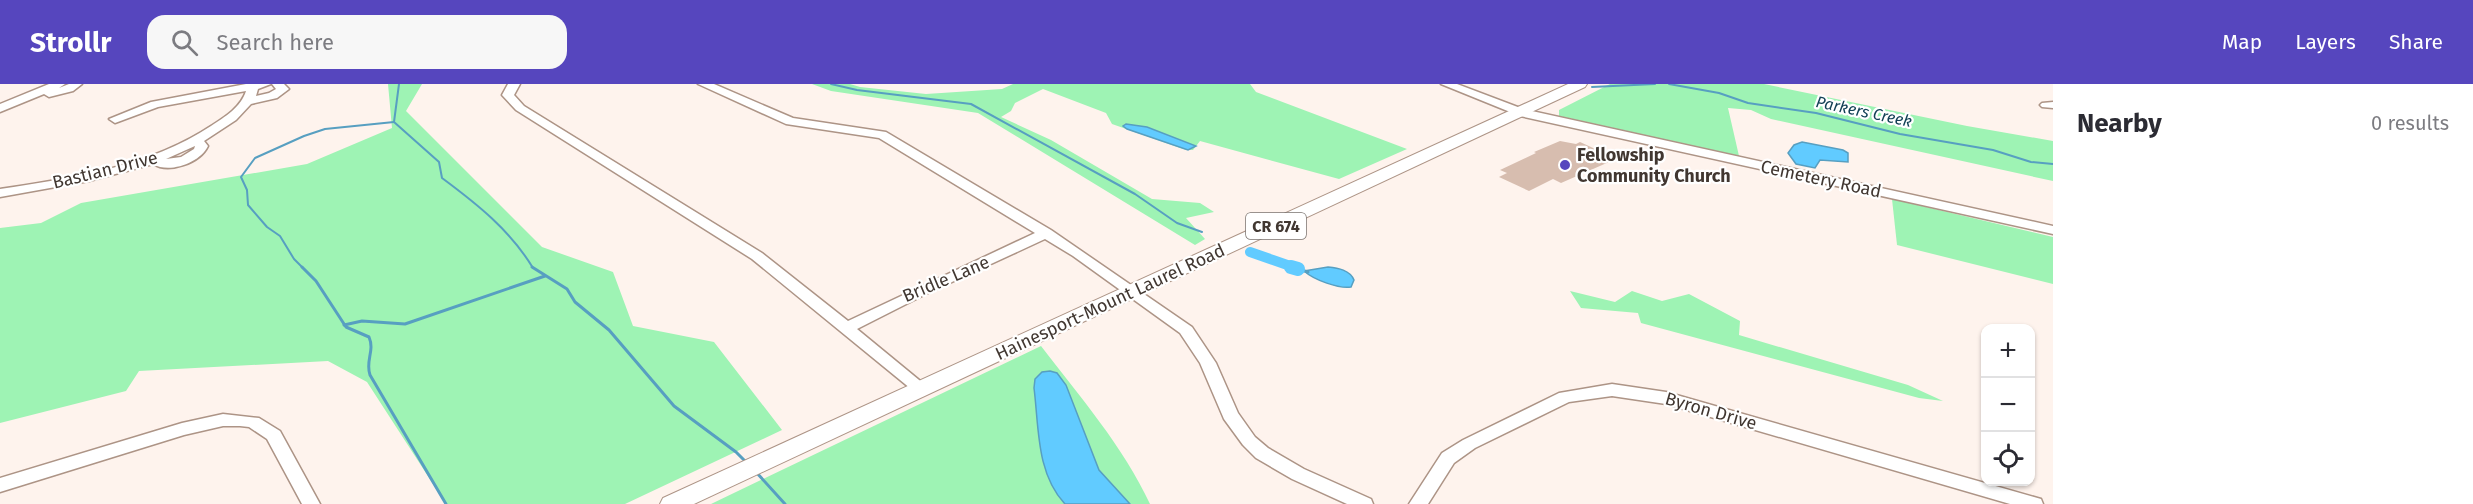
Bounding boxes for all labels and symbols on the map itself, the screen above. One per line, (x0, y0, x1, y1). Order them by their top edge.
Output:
water label: Parkers Creek (1814, 92, 1914, 131)
place label: Fellowship Community Church (1577, 144, 1731, 187)
street label: Bastian Drive (50, 146, 160, 194)
street label: Cemetery Road (1759, 155, 1883, 203)
marker: Fellowship Community Church (1558, 158, 1572, 172)
road number: CR 674 (1246, 213, 1306, 239)
street label: Hainesport-Mount Laurel Road (992, 239, 1228, 365)
street label: Bridle Lane (899, 251, 993, 307)
street label: Byron Drive (1663, 387, 1759, 435)

